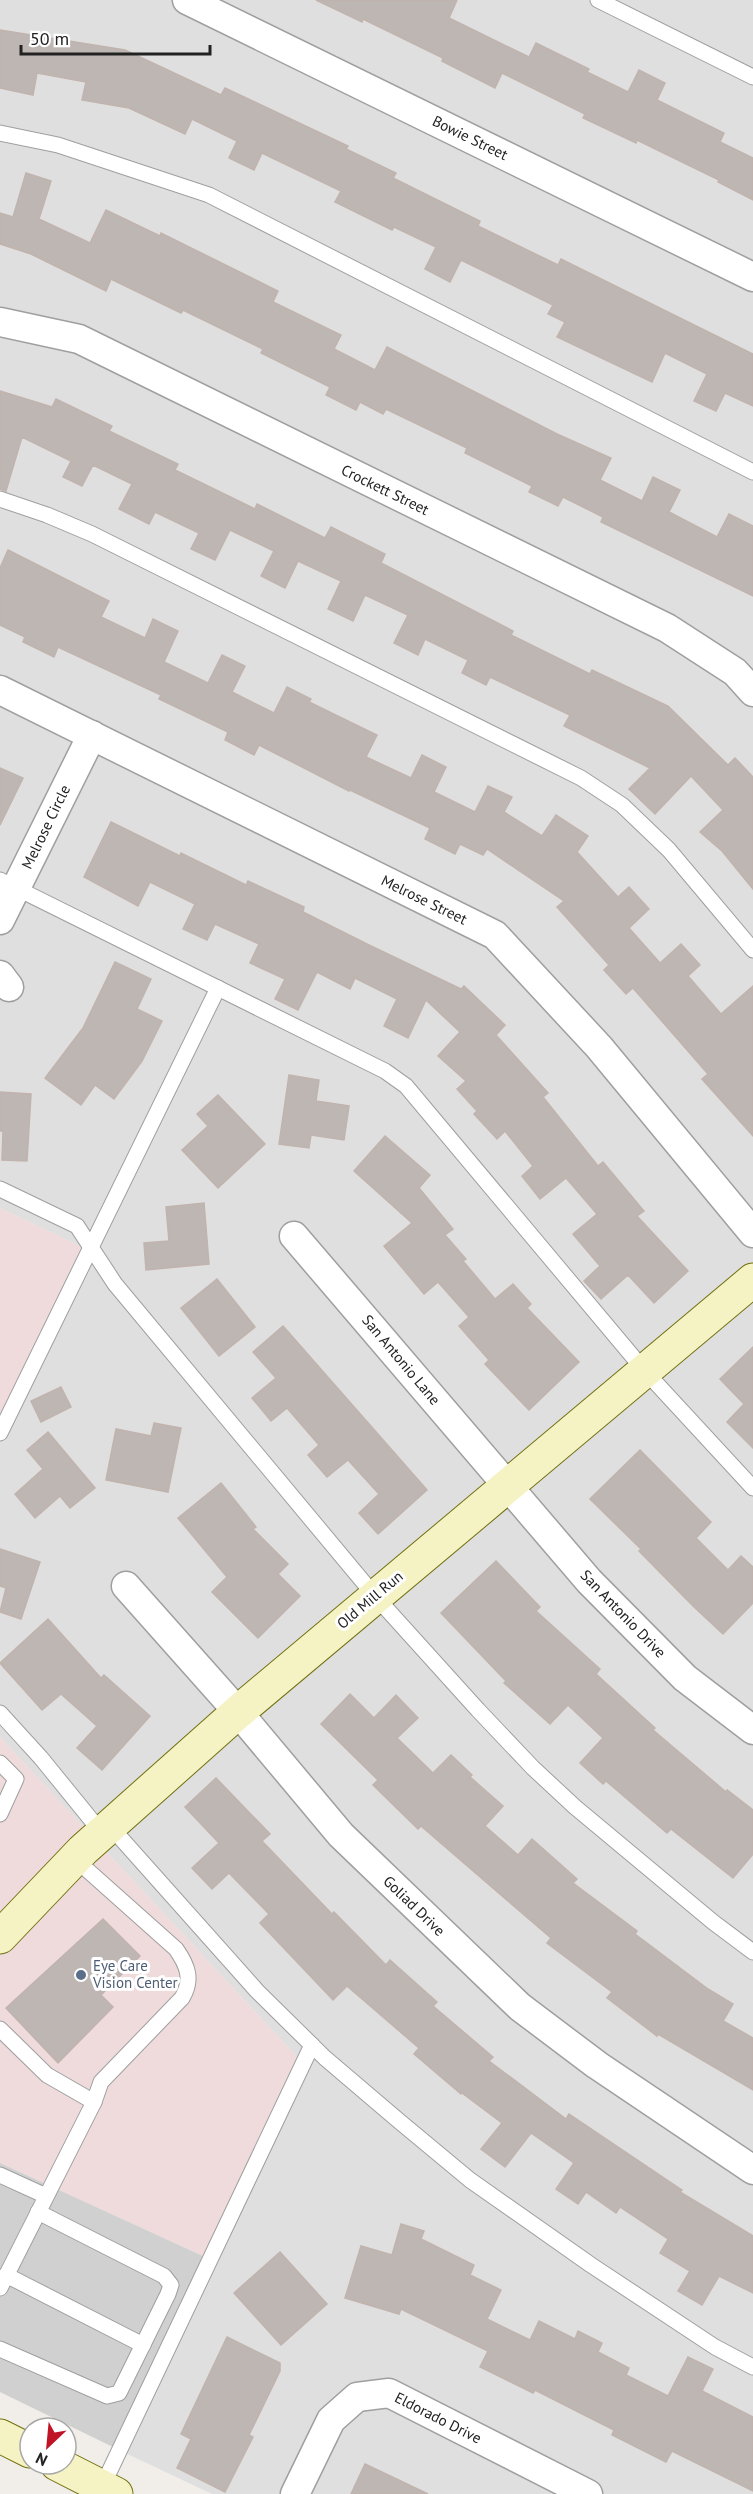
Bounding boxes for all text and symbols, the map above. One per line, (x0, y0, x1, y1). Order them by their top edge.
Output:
scale bar (21, 18, 210, 56)
text: 50 m (30, 27, 69, 50)
street label: Bowie Street (429, 111, 511, 164)
street label: Crockett Street (338, 460, 432, 519)
street label: Melrose Circle (17, 782, 74, 872)
street label: Melrose Street (378, 871, 470, 929)
street label: San Antonio Lane (358, 1311, 445, 1409)
street label: Old Mill Run (333, 1566, 407, 1633)
street label: San Antonio Drive (577, 1566, 670, 1662)
street label: Goliad Drive (379, 1871, 449, 1940)
place label: Eye Care Vision Center (92, 1956, 178, 1992)
marker: Eye Care Vision Center (74, 1968, 88, 1982)
street label: Eldorado Drive (392, 2388, 485, 2448)
north arrow (18, 2416, 78, 2476)
text: N (32, 2448, 51, 2471)

